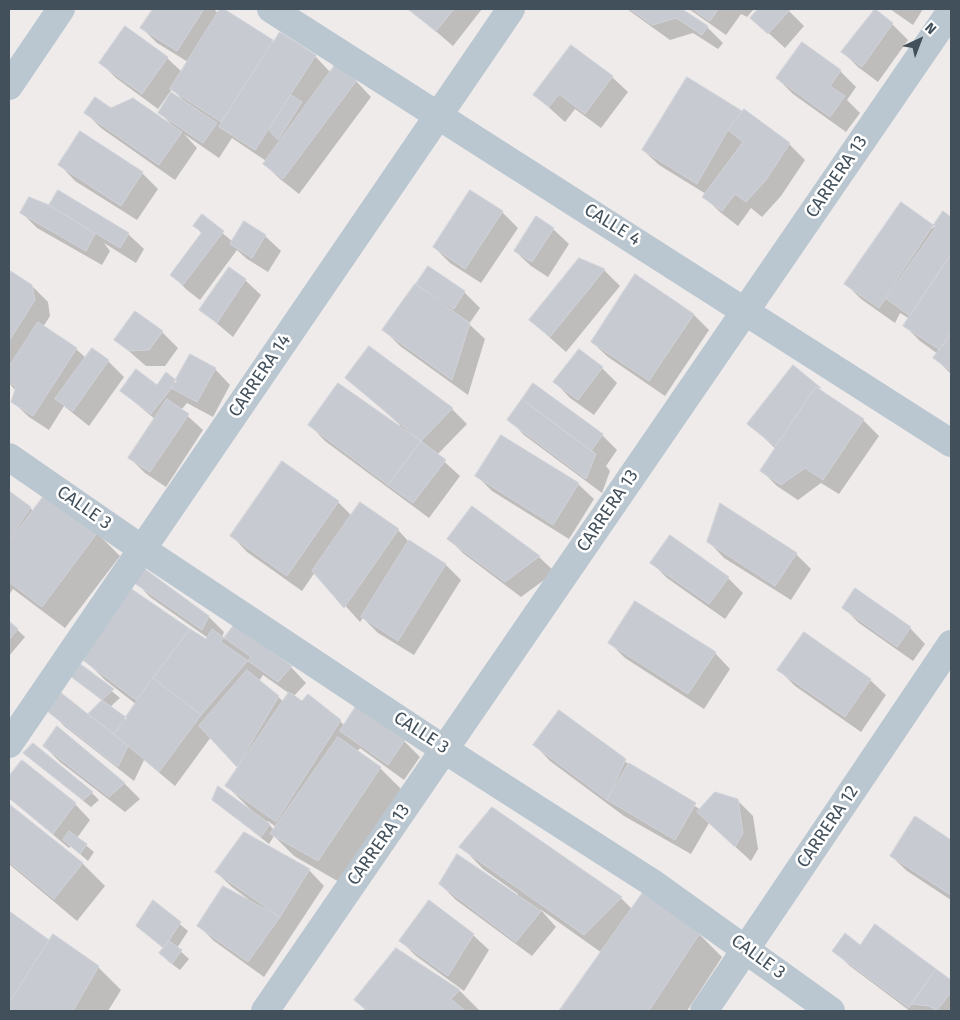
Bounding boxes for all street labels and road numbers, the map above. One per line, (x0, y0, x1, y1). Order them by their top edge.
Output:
street label: CARRERA 13 (802, 132, 872, 222)
street label: CALLE 4 (580, 199, 644, 251)
street label: CARRERA 14 (224, 331, 296, 421)
street label: CARRERA 13 (573, 466, 643, 556)
street label: CALLE 3 (53, 481, 115, 535)
street label: CALLE 3 (389, 707, 453, 759)
street label: CARRERA 12 (793, 782, 863, 872)
street label: CARRERA 13 (343, 800, 415, 890)
street label: CALLE 3 (727, 930, 789, 984)

